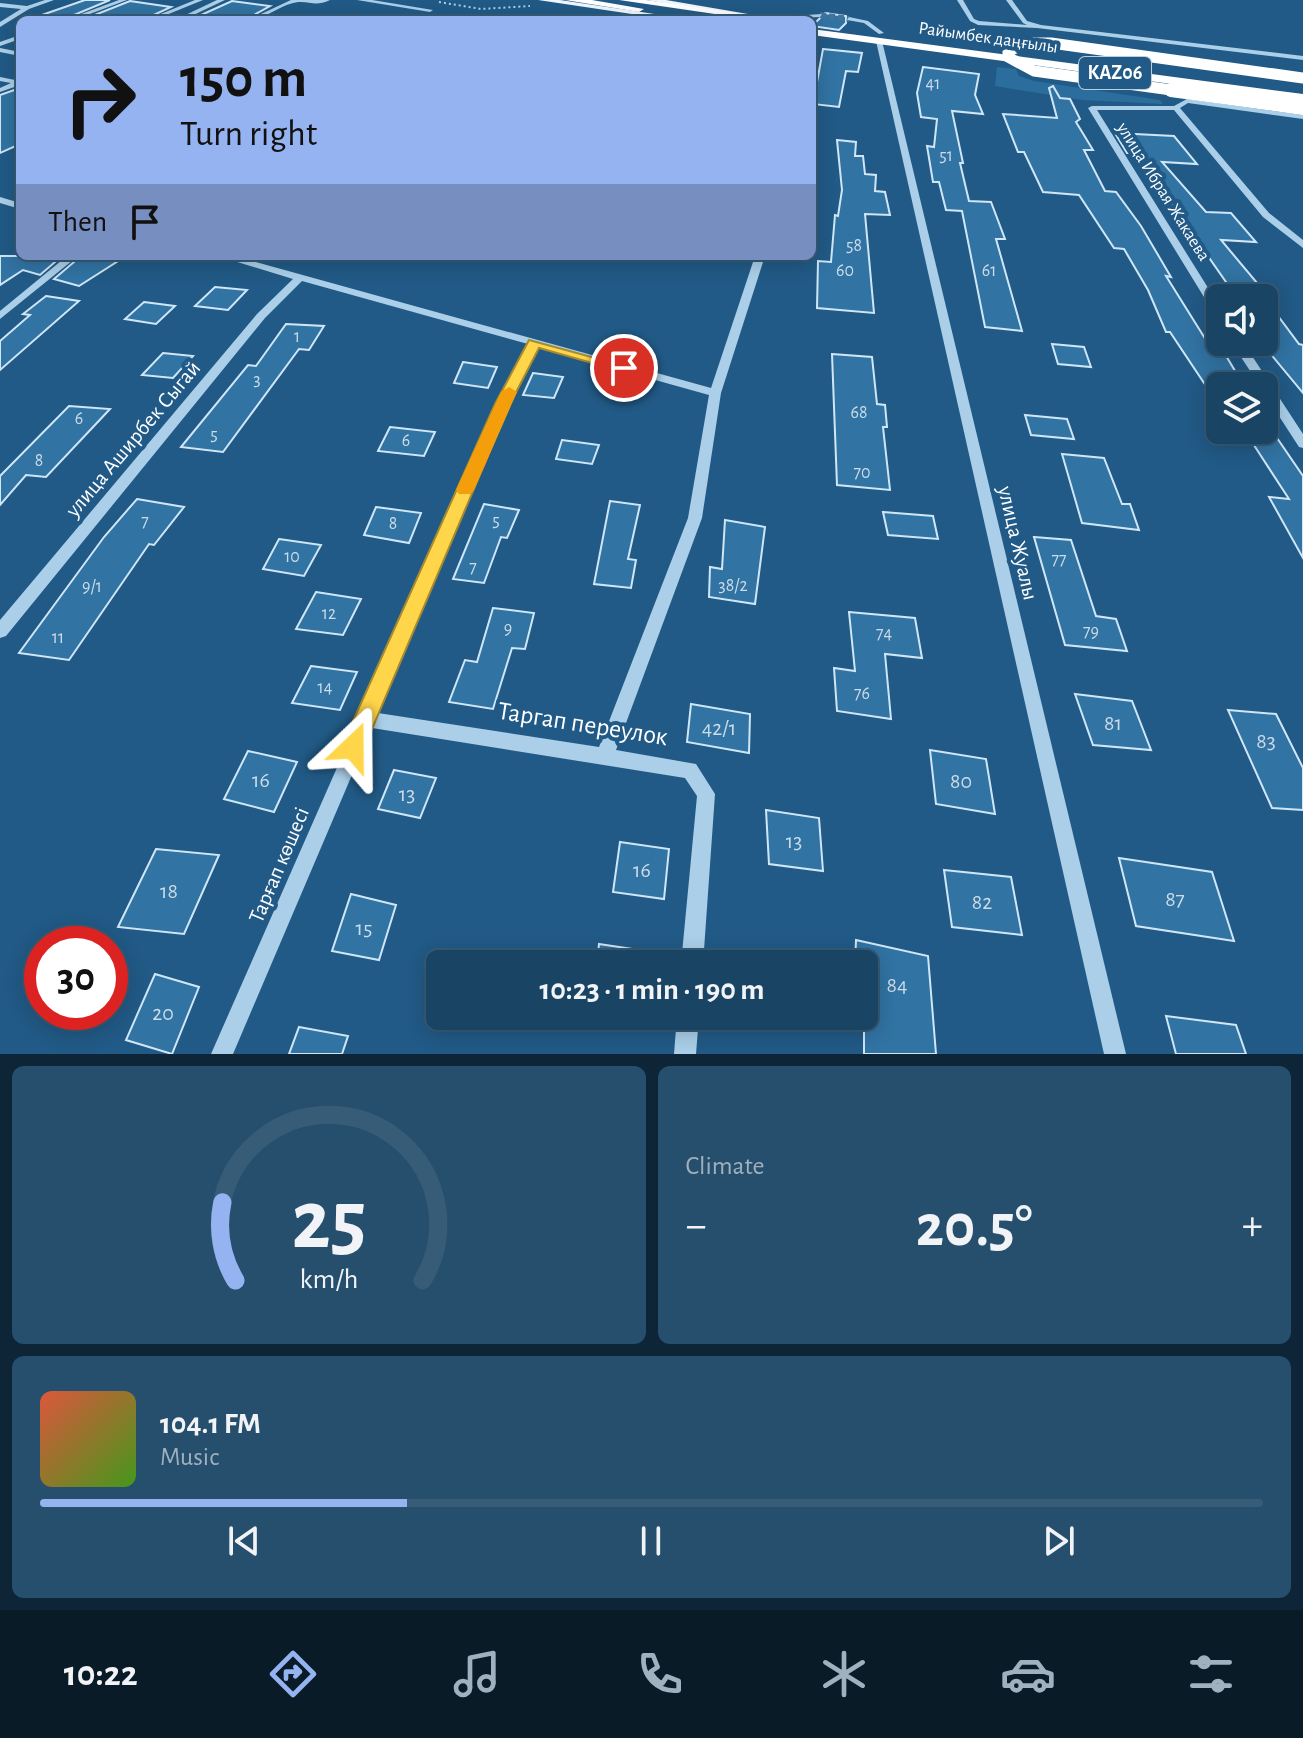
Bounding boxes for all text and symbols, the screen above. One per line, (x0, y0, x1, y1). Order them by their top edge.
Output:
street label: Райымбек даңғылы (917, 18, 1059, 57)
icon: right (48, 48, 152, 152)
text: 150 m (180, 51, 307, 107)
road number: KАZ06 (1079, 57, 1151, 89)
house number: 41 (926, 75, 940, 93)
text: Turn right (180, 116, 317, 152)
street label: улица Ибрая Жакаева (1113, 118, 1214, 264)
house number: 51 (939, 147, 953, 165)
icon: arrive (123, 200, 167, 244)
text: Then (48, 207, 107, 237)
house number: 58 (846, 237, 862, 255)
house number: 60 (836, 262, 854, 280)
house number: 61 (982, 262, 996, 280)
map controls (1206, 284, 1278, 444)
button: sound (1206, 284, 1278, 356)
house number: 1 (294, 328, 300, 346)
pin (590, 334, 658, 402)
icon: arrive (602, 346, 646, 390)
street label: улица Аширбек Сыгай (61, 357, 204, 522)
house number: 3 (253, 371, 261, 389)
button: layers (1206, 372, 1278, 444)
house number: 68 (851, 404, 868, 422)
house number: 6 (75, 410, 83, 428)
house number: 5 (210, 426, 218, 444)
house number: 6 (402, 432, 410, 450)
house number: 8 (35, 452, 43, 470)
house number: 70 (853, 464, 871, 482)
street label: улица Жуалы (994, 483, 1042, 602)
house number: 5 (492, 512, 500, 530)
house number: 7 (141, 513, 149, 531)
house number: 8 (389, 515, 397, 533)
house number: 10 (284, 548, 300, 566)
house number: 77 (1051, 551, 1067, 569)
house number: 7 (469, 559, 477, 577)
house number: 38/2 (718, 577, 748, 595)
house number: 9/1 (82, 578, 102, 596)
house number: 12 (322, 605, 336, 623)
house number: 9 (504, 620, 512, 638)
house number: 79 (1083, 623, 1099, 641)
house number: 74 (876, 625, 892, 643)
house number: 11 (52, 629, 64, 647)
house number: 14 (318, 679, 333, 697)
house number: 76 (854, 685, 870, 703)
street label: Таргап переулок (496, 698, 670, 750)
position arrow (311, 705, 395, 789)
house number: 81 (1104, 712, 1122, 734)
house number: 42/1 (702, 717, 736, 739)
house number: 83 (1256, 730, 1276, 752)
house number: 16 (252, 769, 270, 791)
house number: 80 (950, 770, 972, 792)
house number: 13 (399, 783, 415, 805)
street label: Тарғап көшесі (245, 804, 313, 926)
house number: 13 (786, 830, 802, 852)
house number: 16 (633, 859, 651, 881)
house number: 18 (160, 880, 178, 902)
house number: 87 (1165, 888, 1185, 910)
house number: 82 (972, 891, 992, 913)
house number: 15 (356, 917, 372, 939)
speed limit sign: 30 (24, 926, 128, 1030)
house number: 84 (886, 974, 908, 996)
text: 10:23 · 1 min · 190 m (539, 975, 765, 1005)
house number: 20 (152, 1002, 174, 1024)
text: Climate (686, 1153, 764, 1179)
text: 25 (291, 1180, 366, 1264)
text: 20.5° (916, 1197, 1033, 1257)
text: − (686, 1204, 707, 1248)
text: + (1242, 1204, 1263, 1248)
text: km/h (299, 1265, 358, 1294)
text: 104.1 FM (160, 1409, 261, 1439)
text: Music (160, 1444, 219, 1470)
icon: previous (222, 1519, 266, 1563)
icon: pause (629, 1519, 673, 1563)
icon: next (1037, 1519, 1081, 1563)
icon: directions (265, 1646, 321, 1702)
icon: music (449, 1646, 505, 1702)
icon: phone (632, 1646, 688, 1702)
icon: climate (816, 1646, 872, 1702)
icon: car (1000, 1646, 1056, 1702)
icon: filters (1183, 1646, 1239, 1702)
text: 10:22 (64, 1656, 138, 1692)

